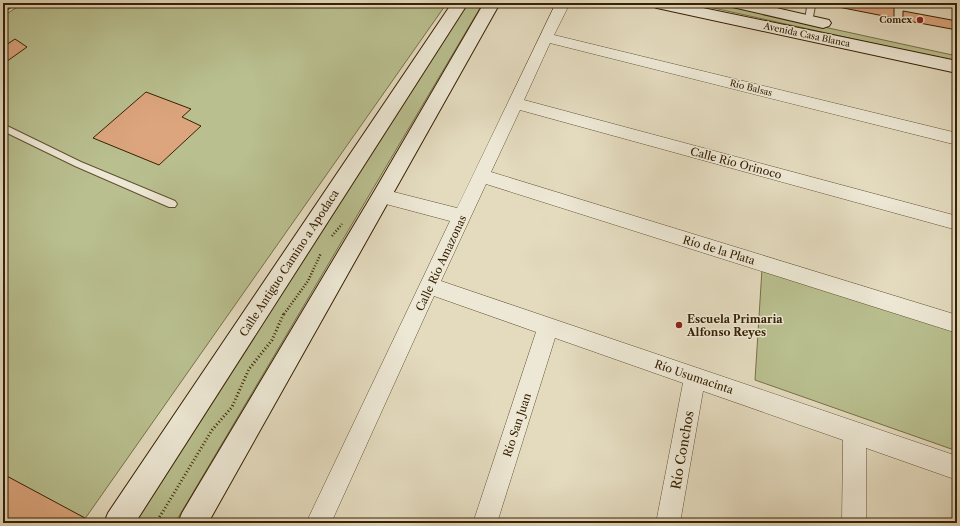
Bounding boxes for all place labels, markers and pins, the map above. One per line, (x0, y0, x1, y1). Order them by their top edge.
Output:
place label: Comex (879, 14, 912, 25)
marker: Comex (915, 15, 925, 25)
place label: Escuela Primaria Alfonso Reyes (686, 312, 783, 339)
marker: Escuela Primaria Alfonso Reyes (674, 320, 684, 330)

